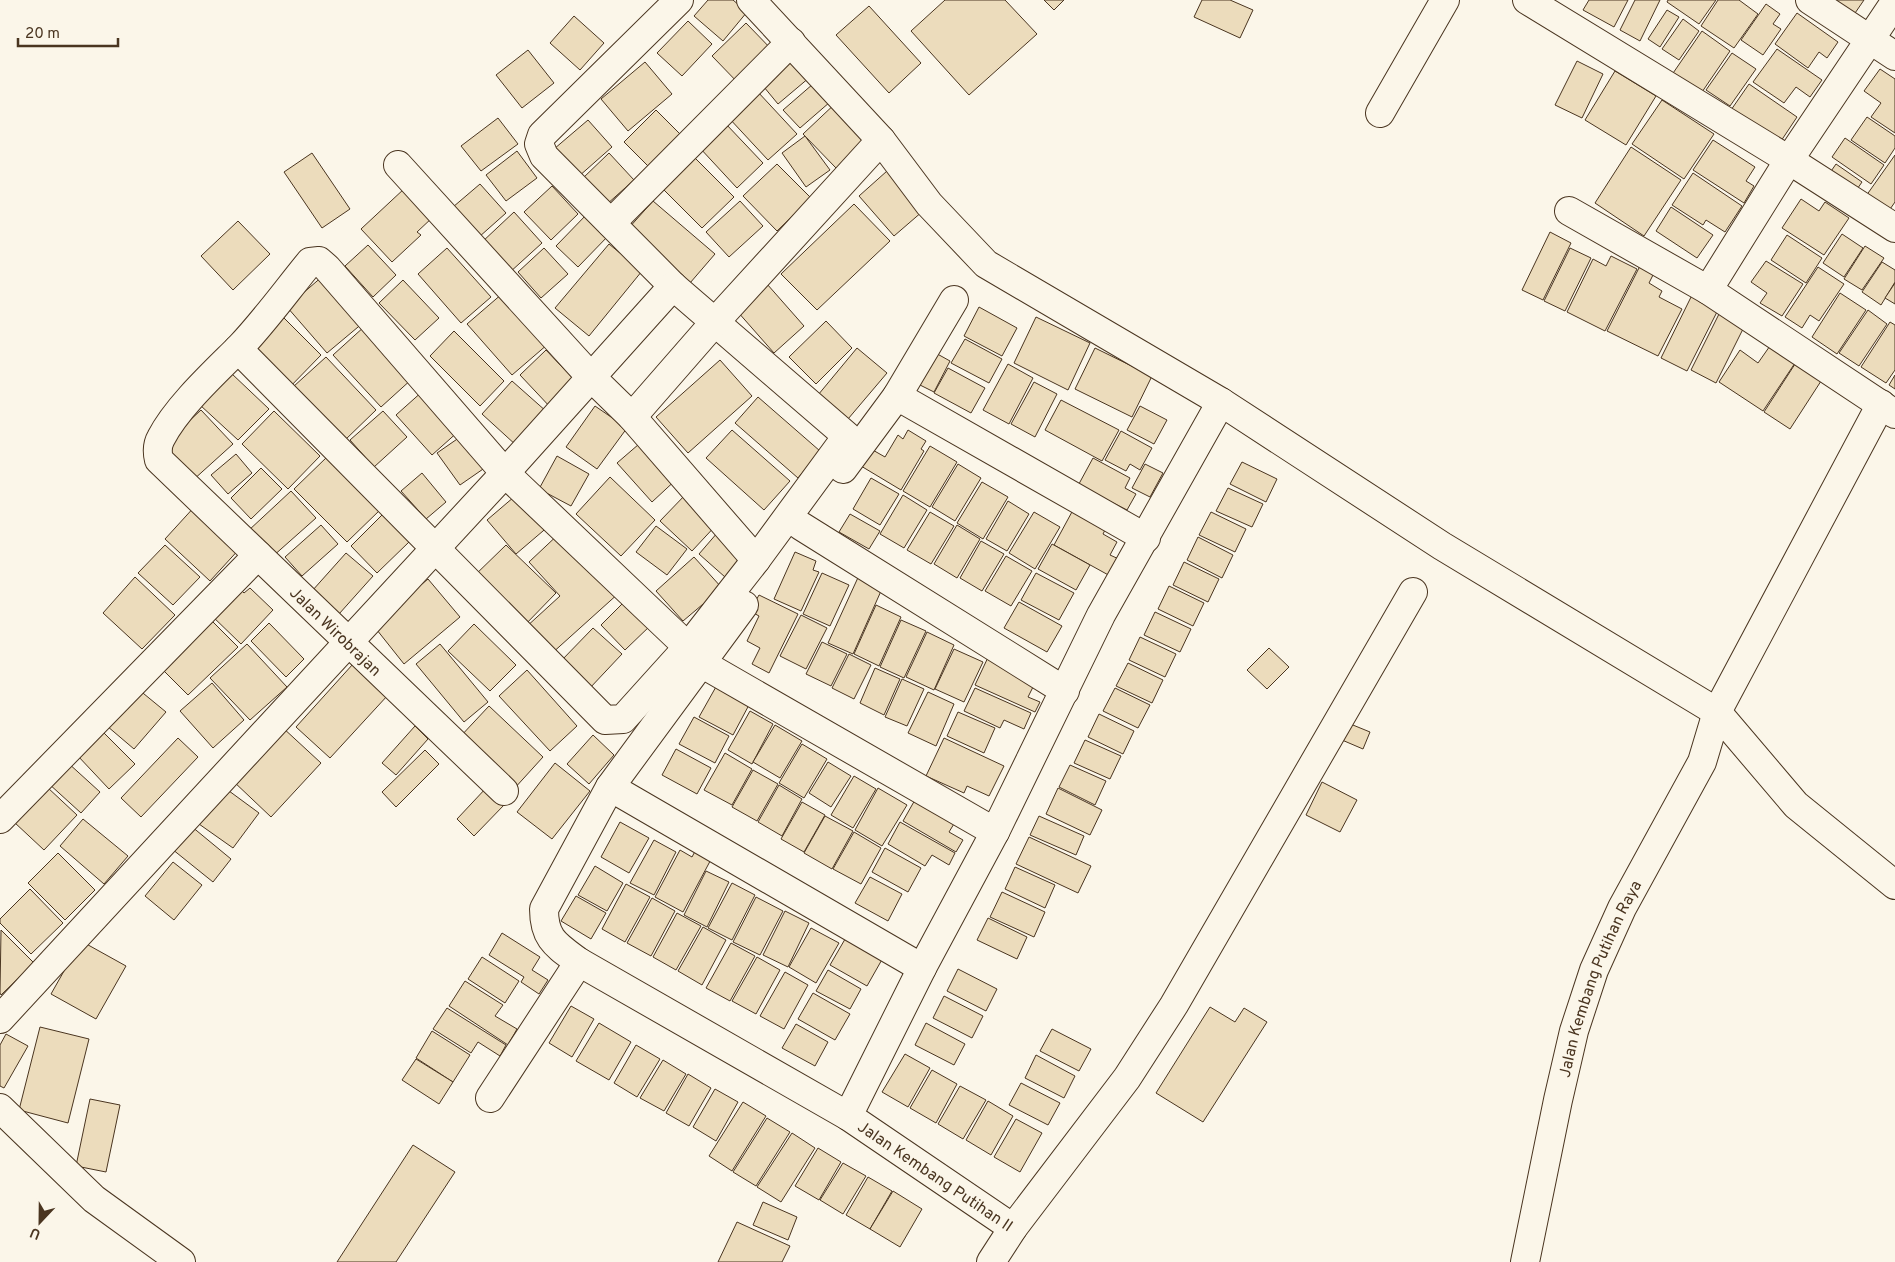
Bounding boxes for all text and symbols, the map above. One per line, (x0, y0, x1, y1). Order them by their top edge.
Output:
scale bar (18, 15, 118, 47)
text: 20 m (25, 25, 60, 44)
street label: Jalan Wirobrajan (284, 584, 385, 681)
street label: Jalan Kembang Putihan Raya (1556, 877, 1647, 1080)
street label: Jalan Kembang Putihan II (853, 1117, 1016, 1237)
north arrow (15, 1197, 65, 1247)
text: U (28, 1223, 43, 1242)

